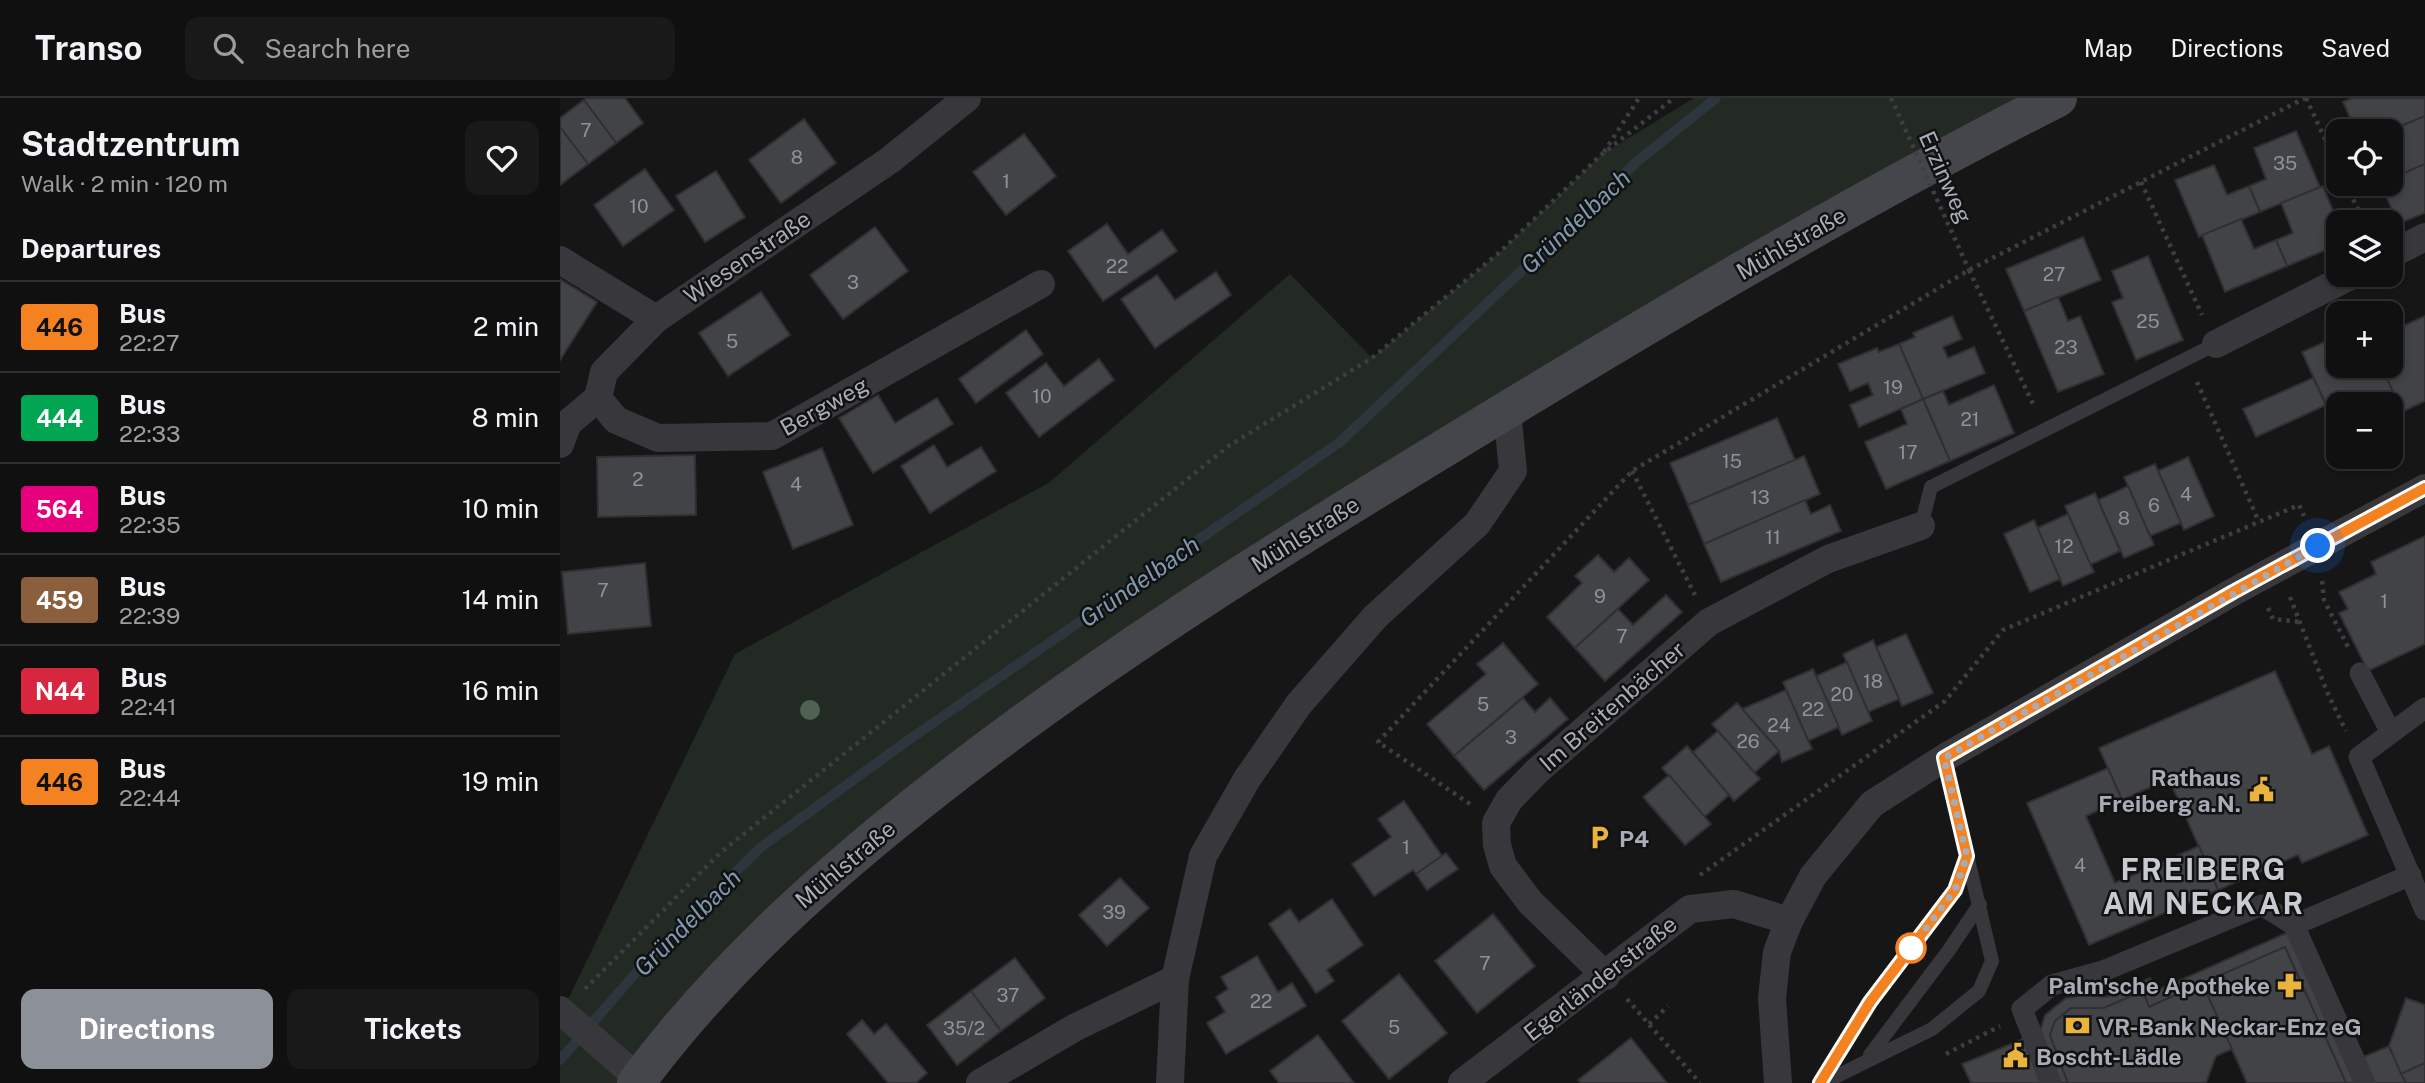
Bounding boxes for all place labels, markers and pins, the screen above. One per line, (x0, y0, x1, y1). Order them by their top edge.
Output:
place label: Rathaus Freiberg a.N. (2098, 764, 2241, 817)
public building icon: Rathaus Freiberg a.N. (2247, 776, 2275, 804)
parking icon: P4 (1585, 824, 1613, 852)
place label: P4 (1619, 825, 1649, 852)
unlabelled marker (1896, 933, 1926, 963)
pharmacy icon: Palm'sche Apotheke (2276, 971, 2304, 999)
place label: Palm'sche Apotheke (2048, 972, 2270, 999)
bank icon: VR-Bank Neckar-Enz eG (2064, 1012, 2092, 1040)
place label: VR-Bank Neckar-Enz eG (2098, 1013, 2362, 1040)
public building icon: Boscht-Lädle (2002, 1042, 2030, 1070)
place label: Boscht-Lädle (2036, 1043, 2181, 1070)

